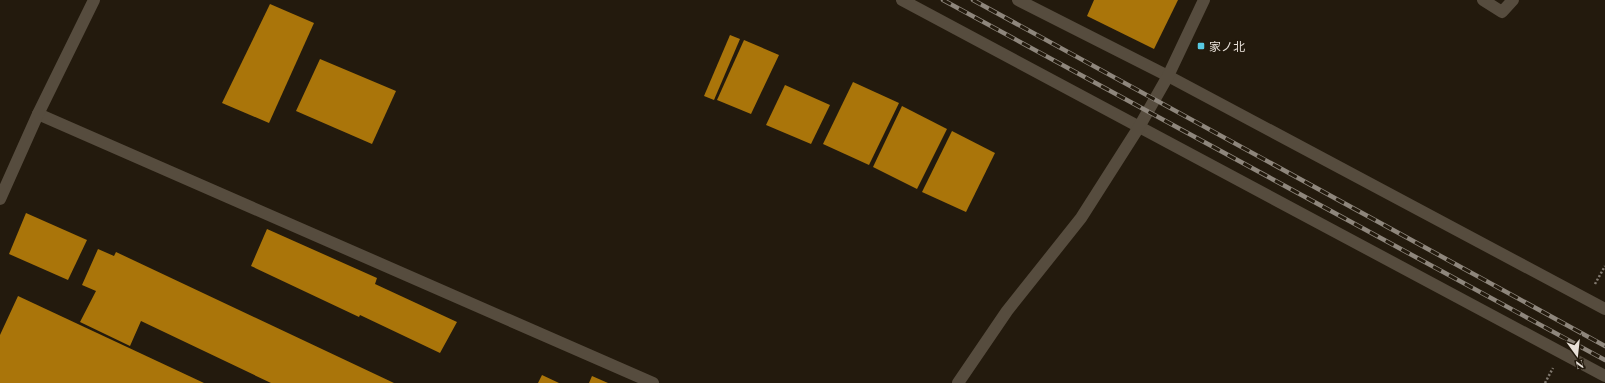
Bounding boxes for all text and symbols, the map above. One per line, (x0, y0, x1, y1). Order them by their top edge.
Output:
place label: 家ノ北 (1209, 38, 1245, 54)
marker: 家ノ北 (1196, 41, 1206, 51)
north arrow (1557, 335, 1597, 375)
text: N (1574, 357, 1585, 373)

